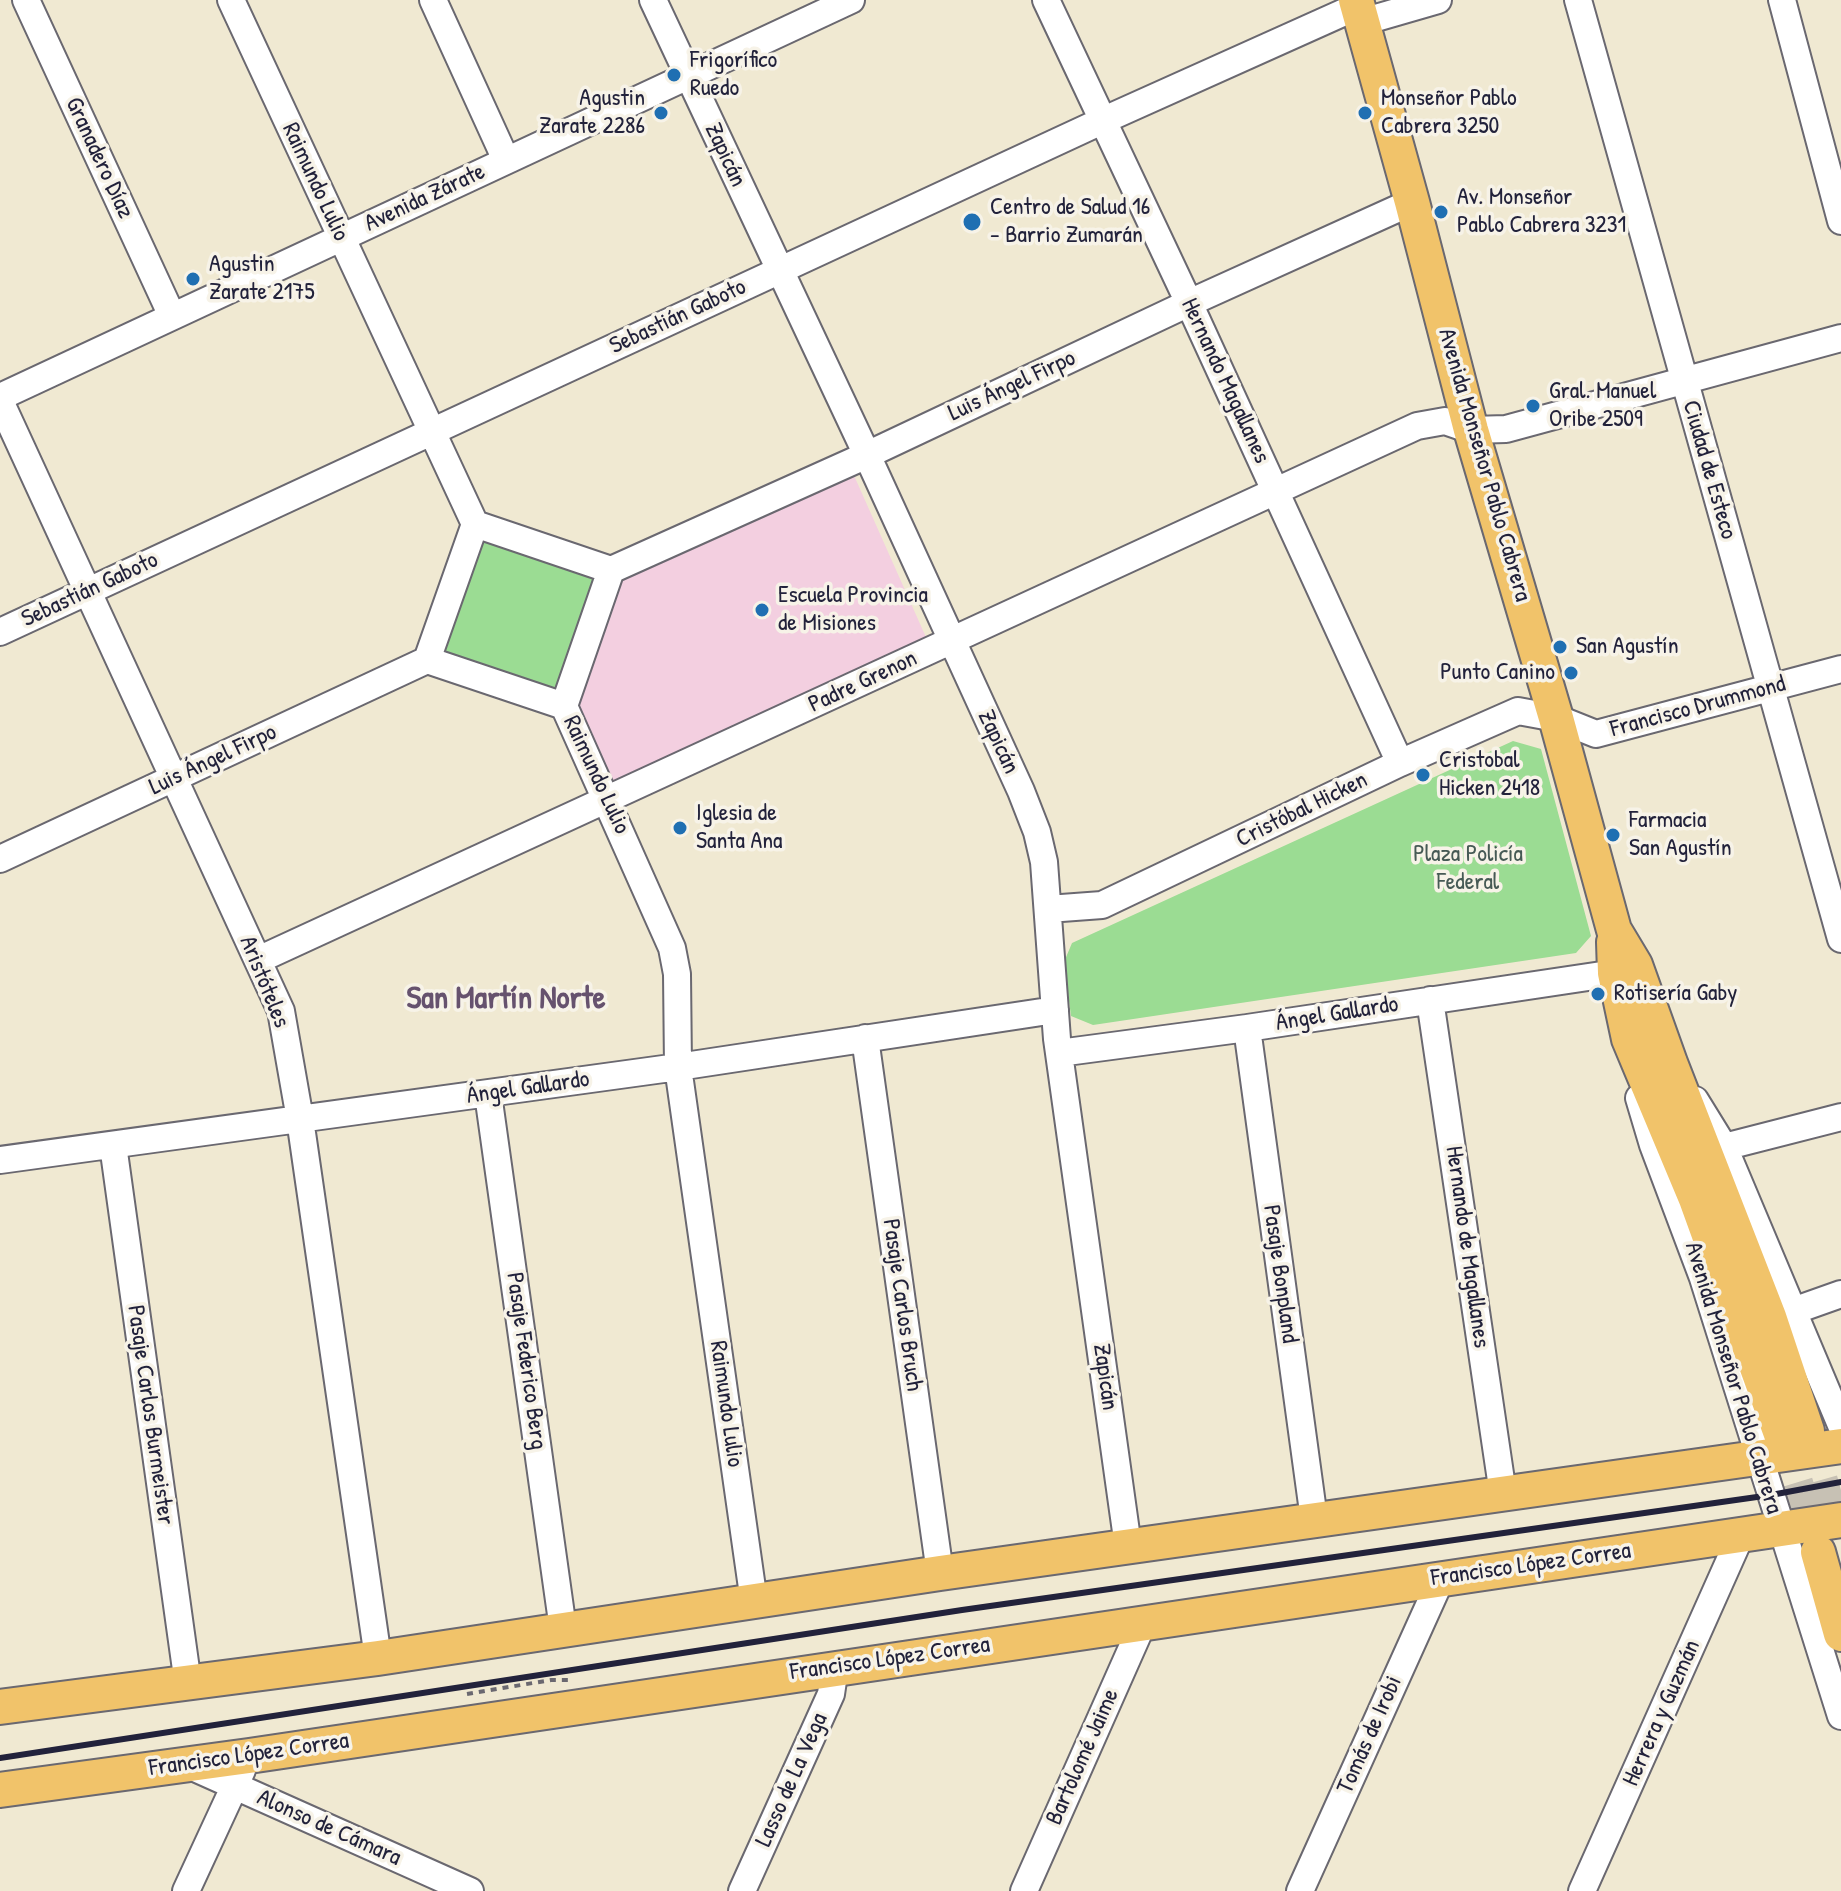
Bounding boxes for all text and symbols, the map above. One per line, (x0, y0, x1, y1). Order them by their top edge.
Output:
place label: Frigorífico Ruedo (690, 47, 777, 103)
marker: Frigorífico Ruedo (665, 66, 683, 84)
place label: Agustin Zarate 2286 (539, 85, 645, 141)
place label: Monseñor Pablo Cabrera 3250 (1381, 85, 1517, 141)
street label: Granadero Díaz (58, 93, 140, 223)
marker: Agustin Zarate 2286 (652, 104, 670, 122)
marker: Monseñor Pablo Cabrera 3250 (1356, 104, 1374, 122)
street label: Raimundo Lulio (275, 118, 355, 246)
street label: Zapicán (698, 119, 752, 191)
street label: Avenida Zárate (360, 158, 490, 238)
place label: Av. Monseñor Pablo Cabrera 3231 (1457, 184, 1626, 240)
place label: Centro de Salud 16 - Barrio Zumarán (990, 194, 1150, 250)
marker: Av. Monseñor Pablo Cabrera 3231 (1432, 203, 1450, 221)
marker: Centro de Salud 16 - Barrio Zumarán (961, 211, 983, 233)
place label: Agustin Zarate 2175 (209, 251, 315, 307)
marker: Agustin Zarate 2175 (184, 270, 202, 288)
street label: Sebastián Gaboto (605, 273, 751, 361)
street label: Hernando Magallanes (1174, 294, 1276, 468)
street label: Avenida Monseñor Pablo Cabrera (1431, 325, 1537, 605)
street label: Luis Ángel Firpo (944, 344, 1080, 428)
place label: Gral. Manuel Oribe 2509 (1549, 378, 1656, 434)
marker: Gral. Manuel Oribe 2509 (1524, 397, 1542, 415)
street label: Ciudad de Esteco (1675, 397, 1743, 543)
street label: Sebastián Gaboto (17, 546, 163, 634)
place label: Escuela Provincia de Misiones (778, 582, 928, 638)
marker: Escuela Provincia de Misiones (753, 601, 771, 619)
place label: San Agustín (1576, 633, 1679, 661)
marker: San Agustín (1551, 638, 1569, 656)
street label: Padre Grenon (804, 644, 922, 720)
place label: Punto Canino (1440, 659, 1555, 687)
marker: Punto Canino (1562, 664, 1580, 682)
street label: Francisco Drummond (1607, 670, 1789, 744)
street label: Zapicán (971, 706, 1025, 778)
street label: Raimundo Lulio (556, 711, 636, 839)
street label: Luis Ángel Firpo (145, 718, 281, 802)
place label: Cristobal Hicken 2418 (1439, 747, 1540, 803)
street label: Cristóbal Hicken (1232, 766, 1372, 854)
marker: Cristobal Hicken 2418 (1414, 766, 1432, 784)
place label: Iglesia de Santa Ana (696, 800, 782, 856)
place label: Farmacia San Agustín (1629, 807, 1732, 863)
marker: Iglesia de Santa Ana (671, 819, 689, 837)
marker: Farmacia San Agustín (1604, 826, 1622, 844)
park label: Plaza Policía Federal (1413, 841, 1523, 897)
street label: Aristóteles (233, 932, 295, 1032)
district label: San Martín Norte (407, 980, 605, 1018)
place label: Rotisería Gaby (1614, 980, 1738, 1008)
marker: Rotisería Gaby (1589, 985, 1607, 1003)
street label: Ángel Gallardo (1274, 990, 1400, 1038)
street label: Ángel Gallardo (465, 1065, 591, 1111)
street label: Hernando de Magallanes (1439, 1144, 1495, 1350)
street label: Pasaje Bonpland (1256, 1203, 1304, 1345)
street label: Pasaje Carlos Bruch (876, 1217, 928, 1393)
street label: Avenida Monseñor Pablo Cabrera (1678, 1239, 1788, 1517)
street label: Pasaje Federico Berg (499, 1271, 553, 1451)
street label: Pasaje Carlos Burmeister (120, 1303, 180, 1527)
street label: Raimundo Lulio (703, 1339, 749, 1469)
street label: Zapicán (1086, 1342, 1124, 1412)
street label: Francisco López Correa (1429, 1537, 1633, 1593)
street label: Francisco López Correa (788, 1631, 992, 1687)
street label: Herrera y Guzmán (1617, 1636, 1707, 1790)
street label: Tomás de Irobi (1331, 1672, 1409, 1798)
street label: Bartolomé Jaime (1040, 1685, 1126, 1829)
street label: Lasso de La Vega (750, 1709, 834, 1851)
street label: Francisco López Correa (147, 1727, 351, 1783)
street label: Alonso de Cámara (253, 1783, 405, 1873)

